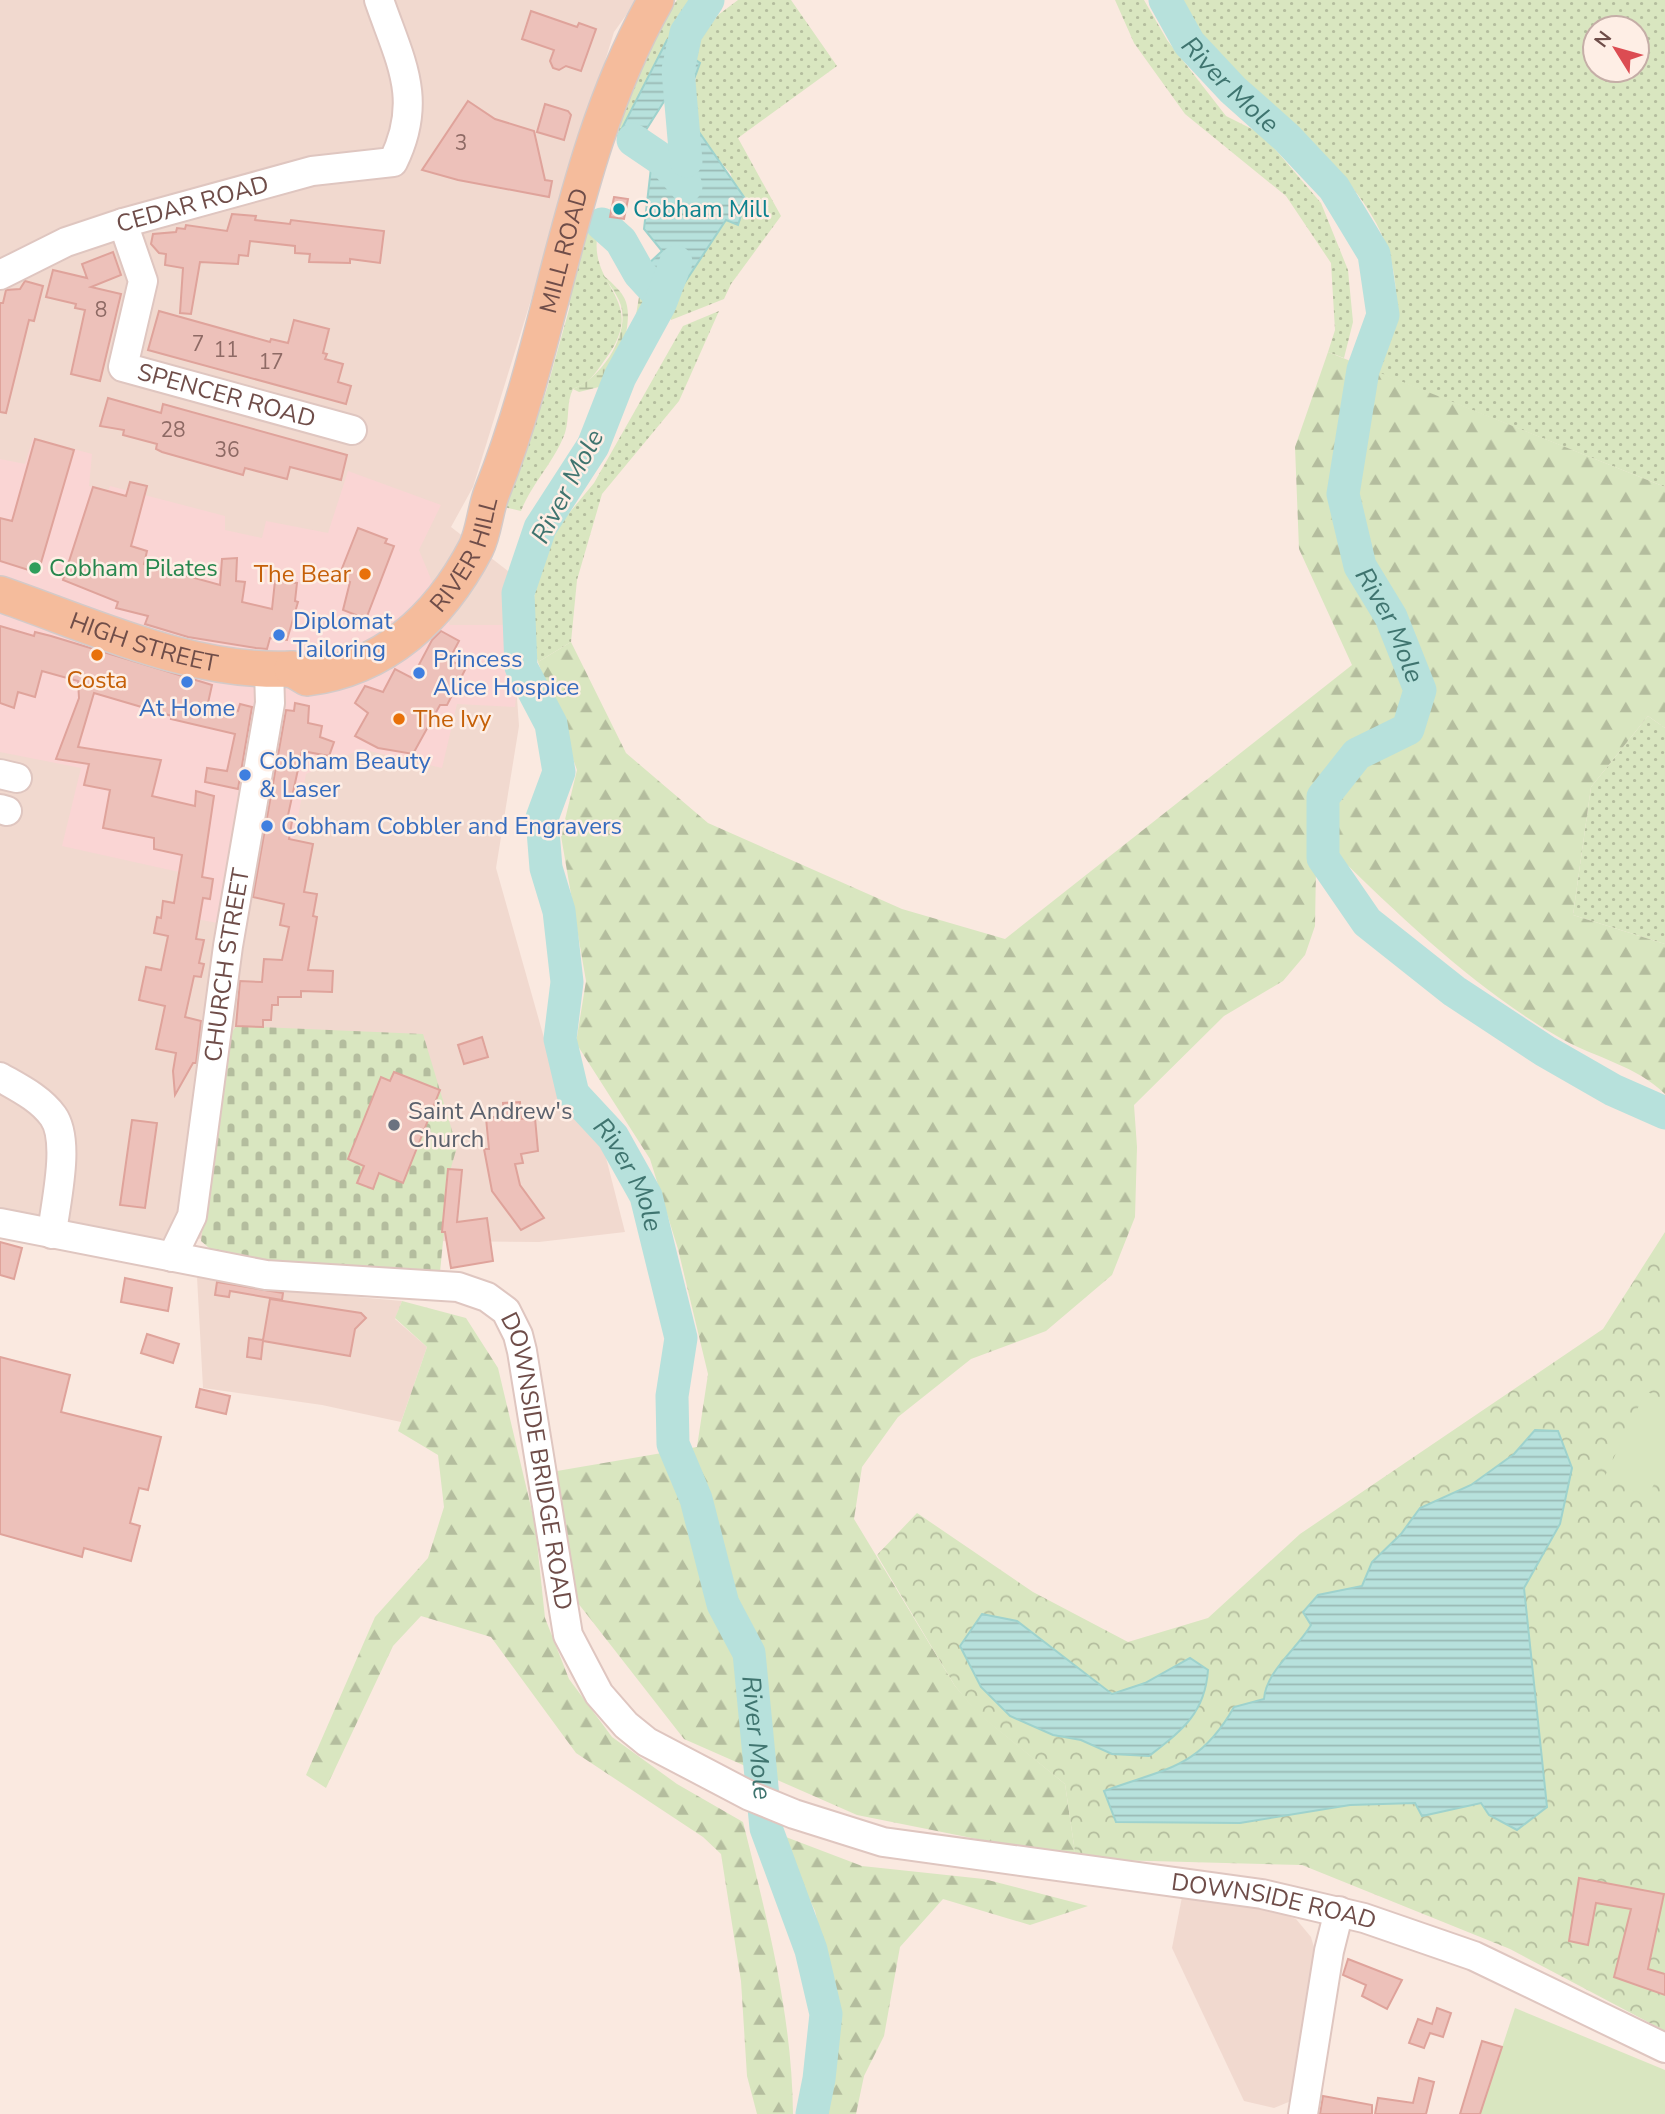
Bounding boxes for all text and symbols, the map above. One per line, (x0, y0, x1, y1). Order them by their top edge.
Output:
north arrow (1581, 14, 1651, 84)
text: N (1589, 26, 1618, 53)
water label: River Mole (1173, 29, 1287, 141)
house number: 3 (455, 129, 467, 157)
street label: CEDAR ROAD (113, 168, 272, 240)
street label: MILL ROAD (532, 184, 596, 317)
place label: Cobham Mill (633, 193, 769, 225)
marker: Cobham Mill (611, 201, 627, 217)
house number: 8 (95, 296, 107, 324)
house number: 7 (192, 330, 204, 358)
house number: 11 (213, 336, 239, 364)
house number: 17 (258, 348, 284, 376)
street label: SPENCER ROAD (134, 356, 319, 435)
house number: 28 (160, 416, 186, 444)
water label: River Mole (523, 423, 612, 549)
house number: 36 (214, 436, 240, 464)
street label: RIVER HILL (423, 494, 505, 619)
place label: Cobham Pilates (49, 552, 218, 584)
place label: The Bear (254, 558, 351, 590)
marker: Cobham Pilates (27, 560, 43, 576)
water label: River Mole (1347, 561, 1432, 688)
marker: The Bear (357, 566, 373, 582)
street label: HIGH STREET (65, 605, 221, 680)
place label: Diplomat Tailoring (293, 605, 393, 665)
marker: Diplomat Tailoring (271, 627, 287, 643)
place label: Princess Alice Hospice (433, 643, 579, 703)
marker: Costa (89, 647, 105, 663)
place label: Costa (66, 664, 128, 696)
marker: Princess Alice Hospice (411, 665, 427, 681)
marker: At Home (179, 674, 195, 690)
place label: At Home (139, 692, 235, 724)
place label: The Ivy (413, 703, 492, 735)
marker: The Ivy (391, 711, 407, 727)
place label: Cobham Beauty & Laser (259, 745, 431, 805)
marker: Cobham Beauty & Laser (237, 767, 253, 783)
place label: Cobham Cobbler and Engravers (281, 810, 622, 842)
marker: Cobham Cobbler and Engravers (259, 818, 275, 834)
street label: CHURCH STREET (197, 865, 257, 1064)
place label: Saint Andrew's Church (408, 1095, 572, 1155)
water label: River Mole (585, 1110, 671, 1235)
marker: Saint Andrew's Church (386, 1117, 402, 1133)
street label: DOWNSIDE BRIDGE ROAD (493, 1307, 580, 1612)
water label: River Mole (733, 1674, 780, 1802)
street label: DOWNSIDE ROAD (1169, 1866, 1381, 1937)

